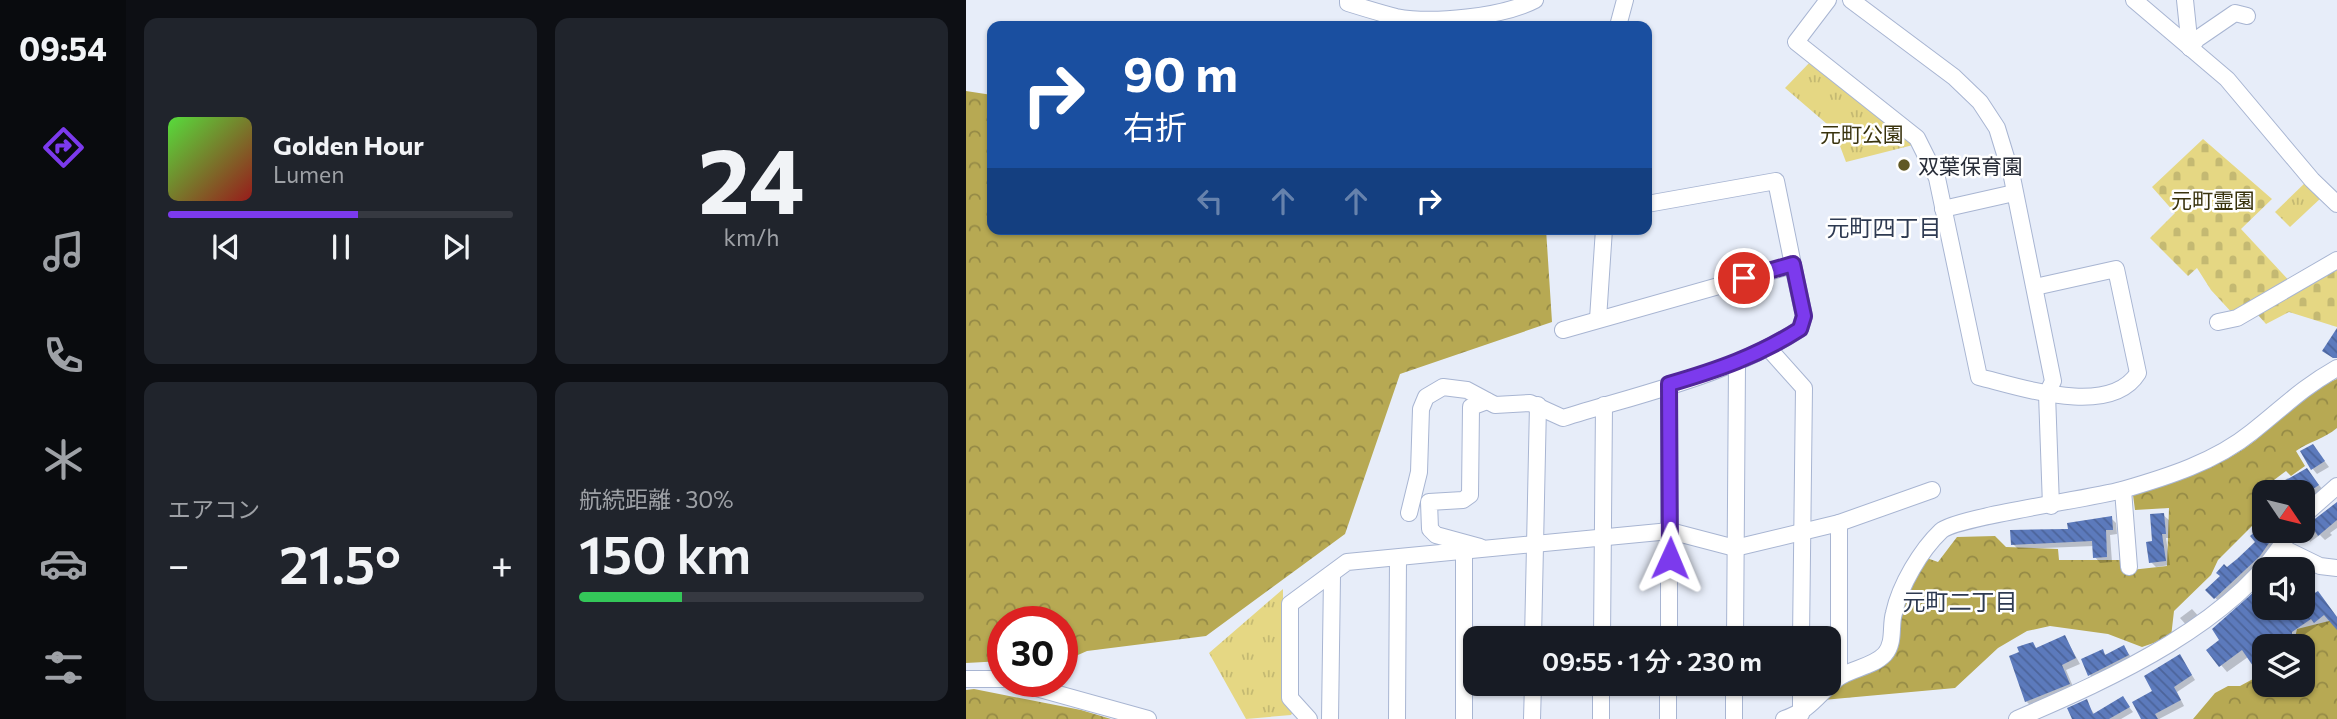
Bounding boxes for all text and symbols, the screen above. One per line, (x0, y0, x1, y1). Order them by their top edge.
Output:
text: 09:54 (19, 28, 107, 68)
text: 90 m (1123, 42, 1238, 102)
icon: right (1008, 49, 1099, 140)
text: 右折 (1123, 106, 1187, 146)
text: 24 (698, 121, 805, 233)
park label: 元町公園 (1820, 121, 1904, 146)
icon: directions (39, 123, 88, 172)
text: Golden Hour (273, 129, 424, 160)
place label: 双葉保育園 (1918, 153, 2023, 178)
marker: 双葉保育園 (1896, 157, 1912, 173)
text: Lumen (273, 160, 344, 188)
icon: left (1191, 182, 1229, 220)
icon: ahead (1264, 182, 1302, 220)
icon: ahead (1337, 182, 1375, 220)
icon: right (1410, 182, 1448, 220)
park label: 元町霊園 (2171, 187, 2255, 212)
district label: 元町四丁目 (1827, 213, 1942, 241)
text: km/h (724, 223, 779, 251)
icon: music (39, 227, 88, 276)
icon: previous (207, 228, 245, 266)
icon: pause (322, 228, 360, 266)
icon: next (437, 228, 475, 266)
pin (1714, 248, 1774, 308)
icon: arrive (1725, 259, 1763, 297)
icon: phone (39, 331, 88, 380)
icon: climate (39, 435, 88, 484)
north arrow (2252, 480, 2315, 542)
map controls (2252, 480, 2315, 697)
text: 航続距離 · 30% (579, 485, 734, 513)
text: エアコン (168, 495, 260, 523)
text: 150 km (579, 521, 751, 585)
position arrow (1633, 521, 1707, 595)
text: 21.5° (279, 531, 401, 595)
icon: car (39, 539, 88, 588)
text: − (168, 540, 190, 587)
text: + (491, 540, 513, 587)
button: sound (2252, 557, 2315, 620)
district label: 元町二丁目 (1903, 587, 2018, 615)
speed limit sign: 30 (987, 606, 1078, 697)
button: layers (2252, 634, 2315, 697)
icon: filters (39, 643, 88, 692)
text: 09:55 · 1 分 · 230 m (1542, 645, 1762, 676)

